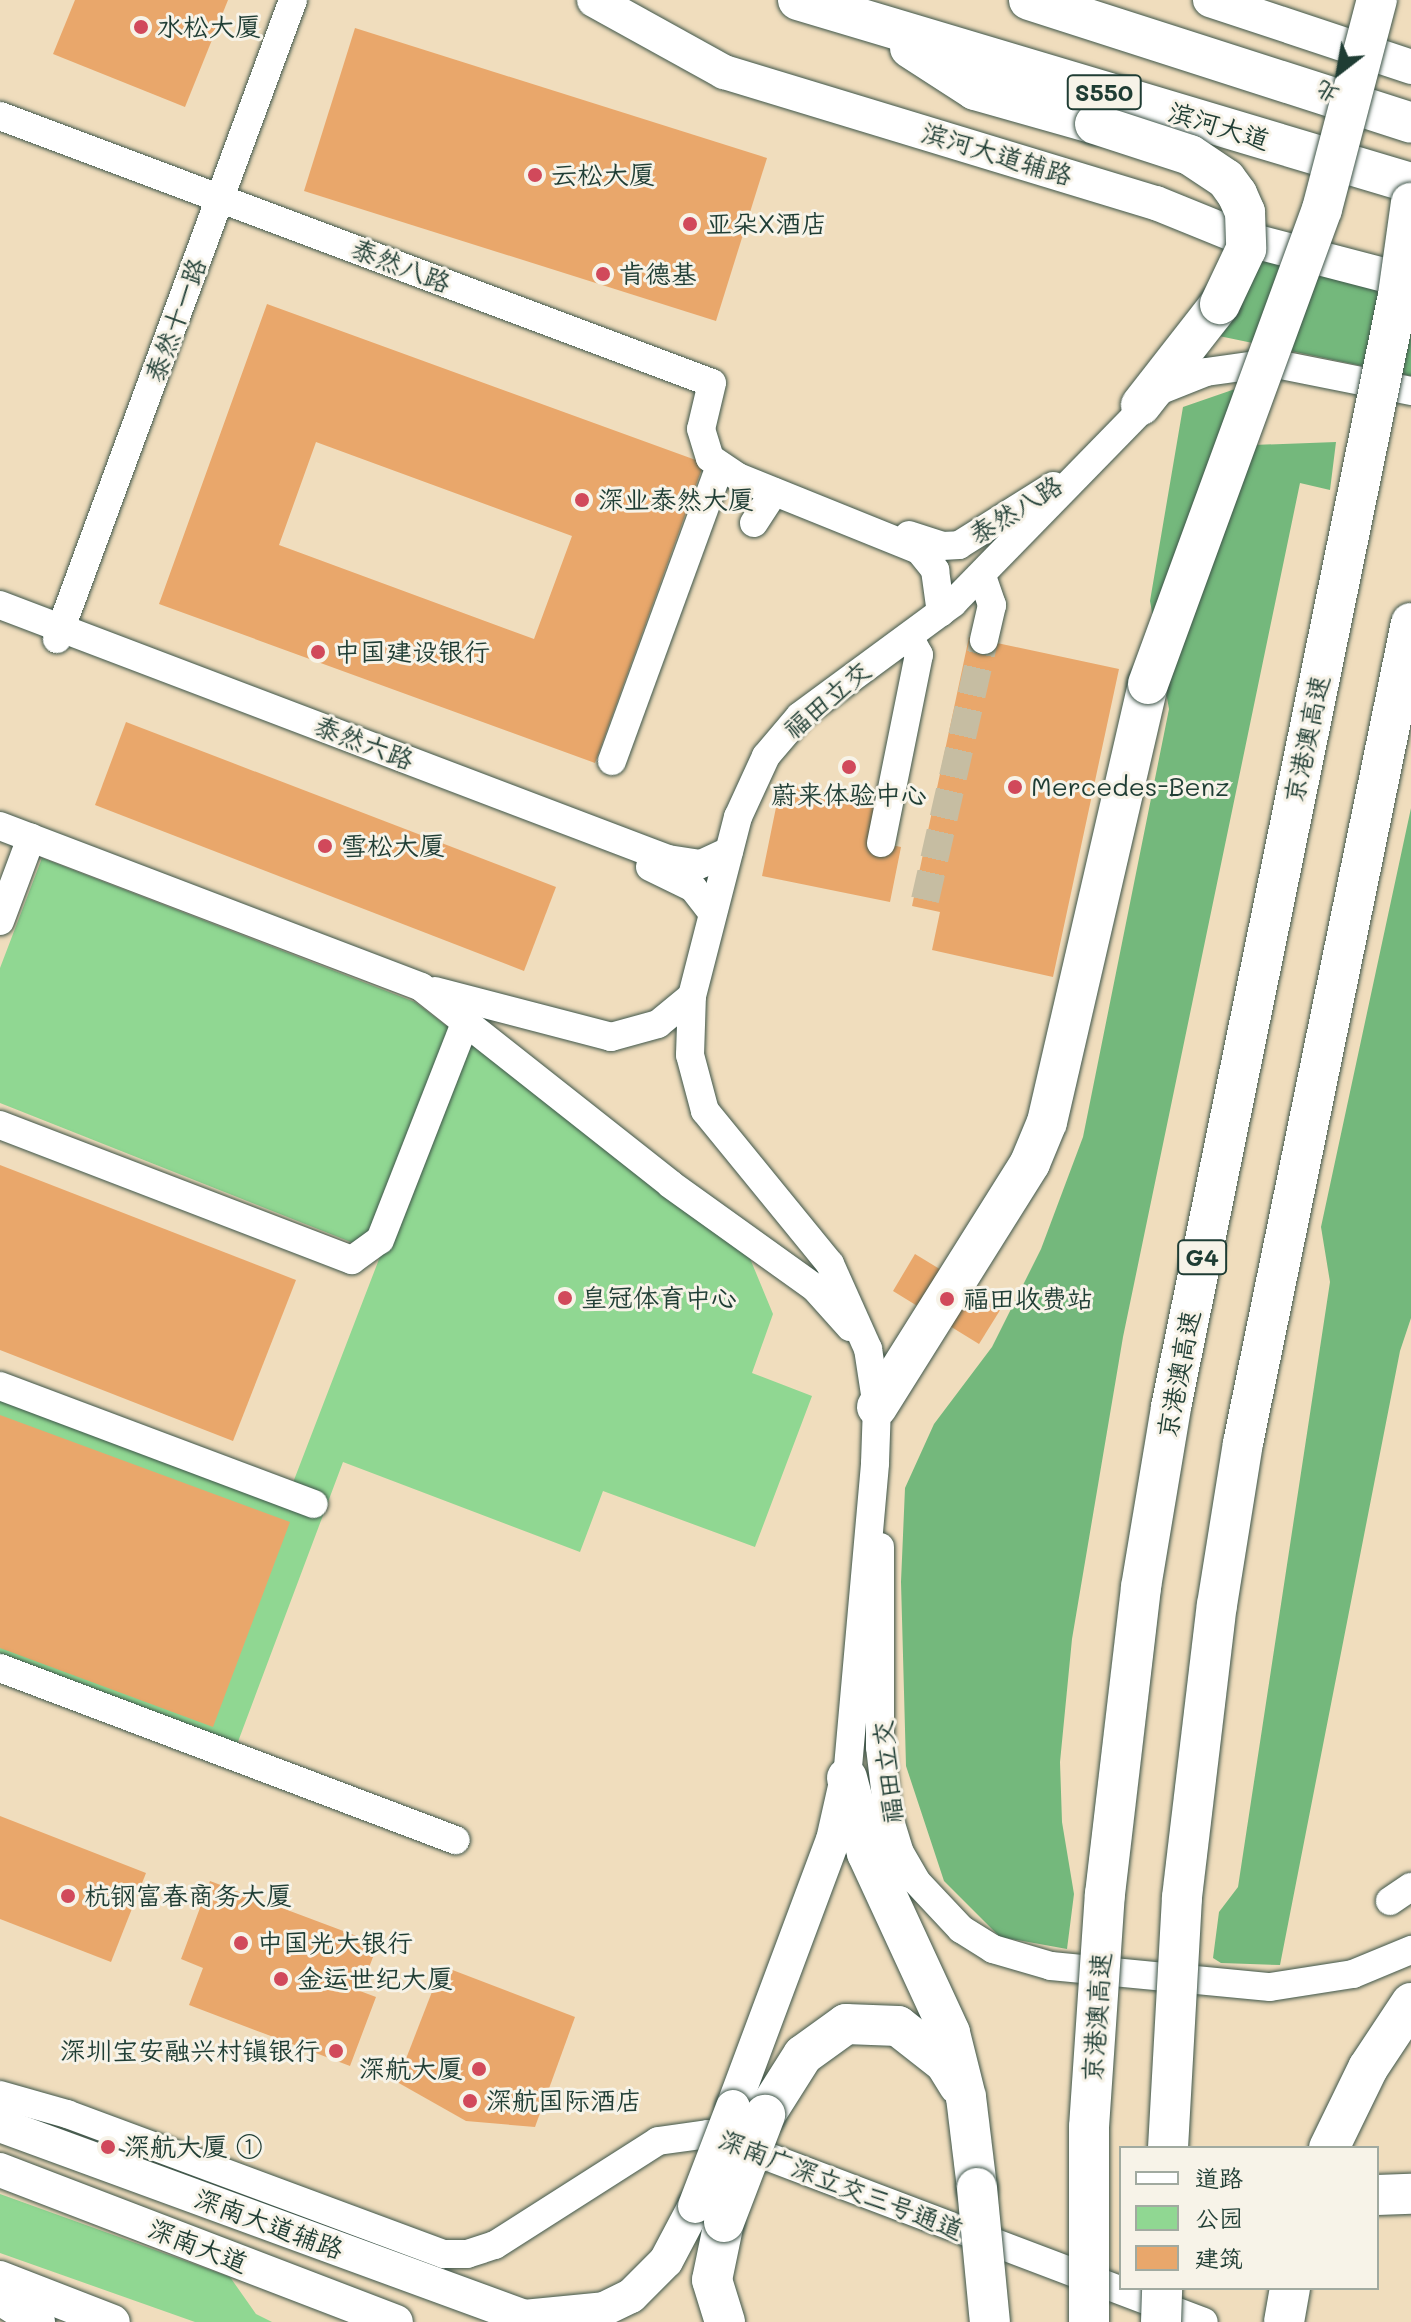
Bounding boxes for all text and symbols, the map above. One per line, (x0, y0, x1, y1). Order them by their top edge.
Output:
place label: 水松大厦 (157, 11, 261, 43)
marker: 水松大厦 (132, 18, 150, 36)
north arrow (1299, 32, 1379, 112)
road number: S550 (1066, 72, 1142, 112)
text: 北 (1309, 75, 1343, 111)
street label: 滨河大道 (1165, 96, 1273, 156)
street label: 滨河大道辅路 (918, 116, 1076, 192)
place label: 云松大厦 (551, 159, 655, 191)
marker: 云松大厦 (526, 166, 544, 184)
place label: 亚朵X酒店 (706, 208, 827, 240)
marker: 亚朵X酒店 (681, 215, 699, 233)
street label: 泰然八路 (347, 233, 455, 299)
street label: 泰然十一路 (139, 254, 213, 386)
place label: 肯德基 (619, 258, 697, 290)
marker: 肯德基 (594, 265, 612, 283)
street label: 泰然八路 (964, 469, 1068, 551)
place label: 深业泰然大厦 (598, 484, 754, 516)
marker: 深业泰然大厦 (573, 491, 591, 509)
place label: 中国建设银行 (334, 636, 490, 668)
marker: 中国建设银行 (309, 643, 327, 661)
street label: 福田立交 (777, 655, 877, 745)
street label: 京港澳高速 (1278, 672, 1336, 806)
street label: 泰然六路 (310, 710, 418, 776)
marker: 蔚来体验中心 (840, 758, 858, 776)
place label: Mercedes-Benz (1031, 771, 1230, 803)
marker: Mercedes-Benz (1006, 778, 1024, 796)
place label: 蔚来体验中心 (771, 779, 927, 811)
place label: 雪松大厦 (341, 830, 445, 862)
marker: 雪松大厦 (316, 837, 334, 855)
road number: G4 (1176, 1237, 1228, 1277)
place label: 皇冠体育中心 (581, 1282, 737, 1314)
place label: 福田收费站 (963, 1283, 1093, 1315)
marker: 皇冠体育中心 (556, 1289, 574, 1307)
marker: 福田收费站 (938, 1290, 956, 1308)
street label: 京港澳高速 (1151, 1307, 1207, 1441)
street label: 福田立交 (867, 1719, 909, 1825)
place label: 杭钢富春商务大厦 (84, 1880, 292, 1912)
marker: 杭钢富春商务大厦 (59, 1887, 77, 1905)
place label: 中国光大银行 (257, 1927, 413, 1959)
marker: 中国光大银行 (232, 1934, 250, 1952)
street label: 京港澳高速 (1077, 1951, 1117, 2083)
place label: 金运世纪大厦 (297, 1963, 453, 1995)
marker: 金运世纪大厦 (272, 1970, 290, 1988)
place label: 深圳宝安融兴村镇银行 (60, 2035, 320, 2067)
marker: 深圳宝安融兴村镇银行 (327, 2042, 345, 2060)
place label: 深航大厦 (359, 2053, 463, 2085)
marker: 深航大厦 (470, 2060, 488, 2078)
place label: 深航国际酒店 (486, 2085, 642, 2117)
marker: 深航国际酒店 (461, 2092, 479, 2110)
street label: 深南广深立交三号通道 (714, 2124, 968, 2246)
place label: 深航大厦 ① (124, 2131, 262, 2163)
marker: 深航大厦 ① (99, 2138, 117, 2156)
legend (1119, 2146, 1379, 2290)
text: 道路 (1195, 2162, 1243, 2193)
street label: 深南大道辅路 (190, 2183, 348, 2265)
text: 公园 (1195, 2202, 1243, 2233)
street label: 深南大道 (144, 2213, 252, 2279)
text: 建筑 (1195, 2242, 1243, 2273)

